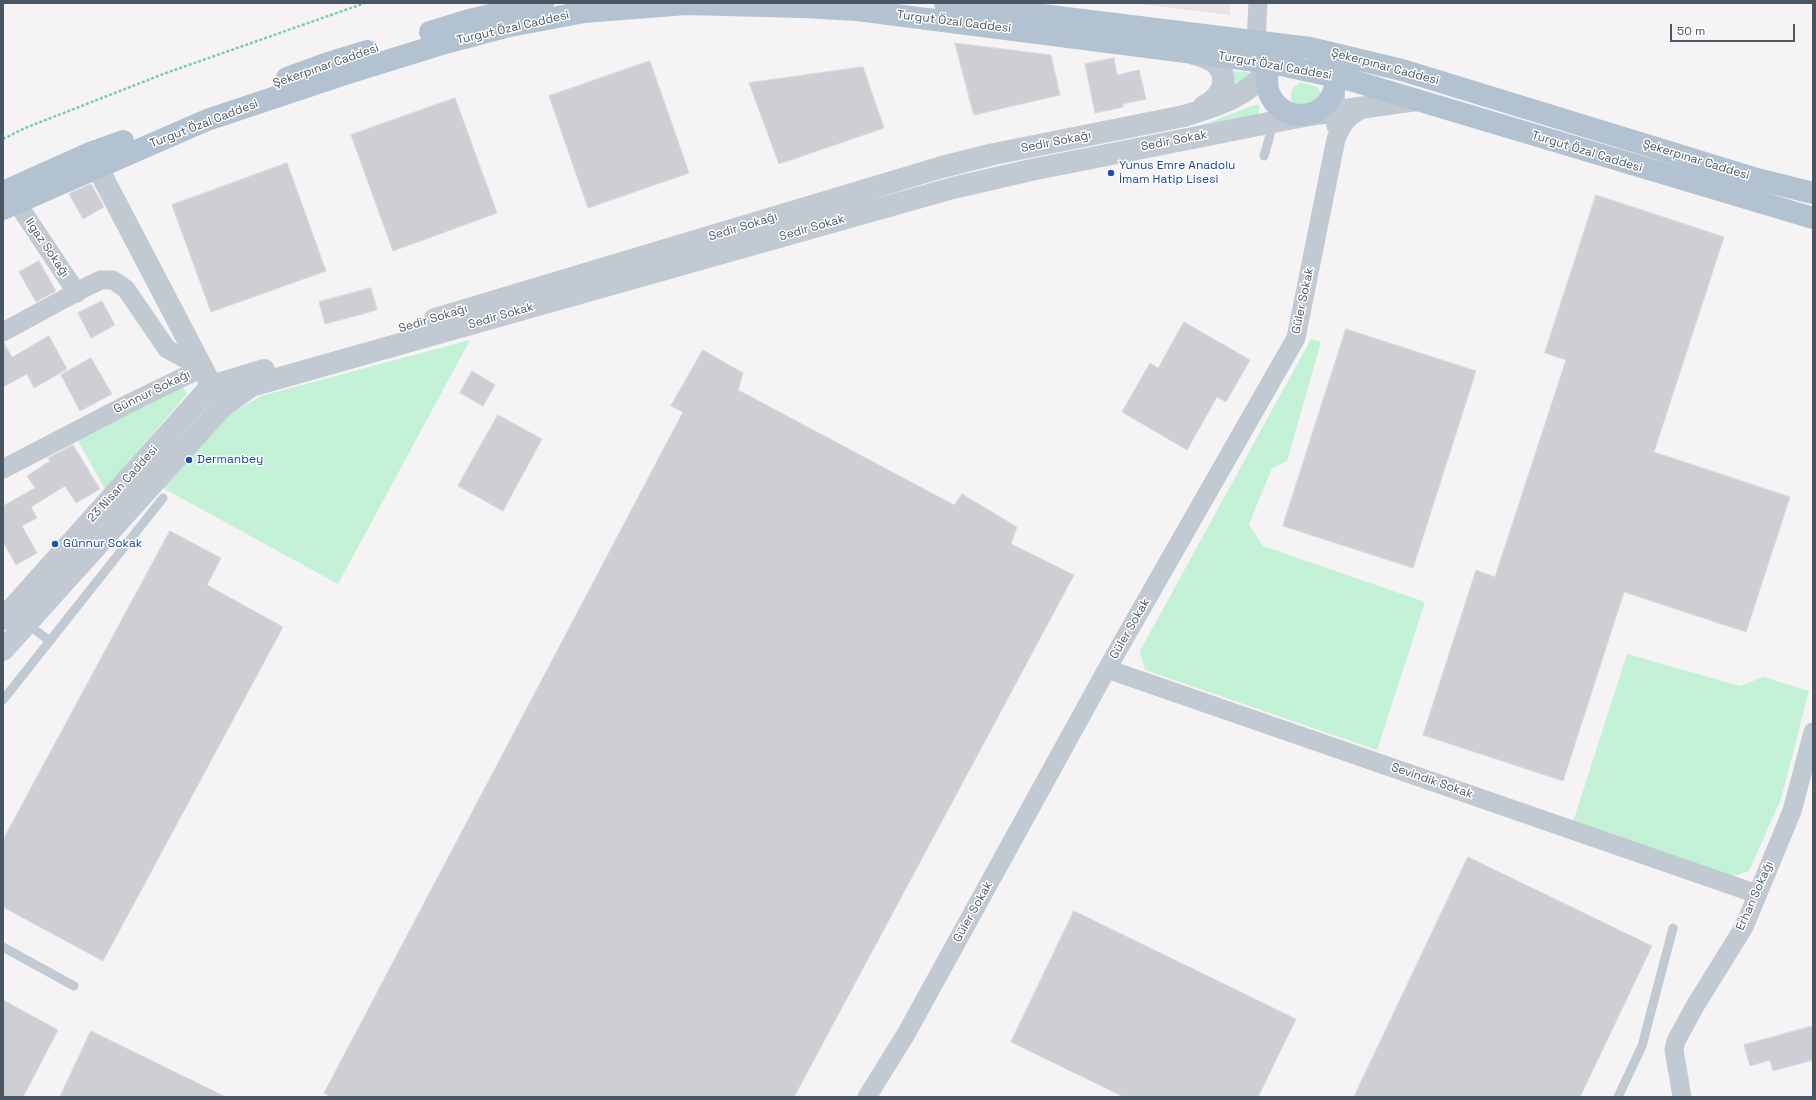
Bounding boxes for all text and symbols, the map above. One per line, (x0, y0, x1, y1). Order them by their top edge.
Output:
street label: Turgut Özal Caddesi (455, 8, 571, 48)
street label: Turgut Özal Caddesi (896, 8, 1012, 36)
scale bar (1672, 16, 1797, 42)
text: 50 m (1677, 23, 1705, 39)
street label: Şekerpınar Caddesi (271, 41, 381, 91)
street label: Şekerpınar Caddesi (1330, 46, 1440, 88)
street label: Turgut Özal Caddesi (1217, 49, 1333, 83)
street label: Turgut Özal Caddesi (148, 97, 260, 151)
street label: Sedir Sokağı (1020, 128, 1092, 156)
street label: Sedir Sokak (1140, 128, 1208, 154)
street label: Turgut Özal Caddesi (1530, 128, 1644, 176)
street label: Şekerpınar Caddesi (1641, 137, 1751, 183)
place label: Yunus Emre Anadolu İmam Hatip Lisesi (1119, 159, 1235, 187)
marker: Yunus Emre Anadolu İmam Hatip Lisesi (1106, 168, 1116, 178)
street label: Sedir Sokağı (707, 210, 779, 244)
street label: Sedir Sokak (778, 212, 846, 244)
street label: Ilgaz Sokağı (22, 216, 72, 280)
street label: Güler Sokak (1289, 267, 1317, 335)
street label: Sedir Sokak (467, 300, 535, 332)
street label: Sedir Sokağı (397, 302, 469, 336)
street label: Günnur Sokağı (111, 367, 193, 417)
street label: 23 Nisan Caddesi (85, 443, 161, 525)
place label: Dermanbey (197, 453, 263, 467)
marker: Dermanbey (184, 455, 194, 465)
place label: Günnur Sokak (63, 537, 142, 551)
marker: Günnur Sokak (50, 539, 60, 549)
street label: Güler Sokak (1107, 596, 1153, 662)
street label: Sevindik Sokak (1389, 760, 1475, 802)
street label: Erhan Sokağı (1733, 859, 1777, 933)
street label: Güler Sokak (950, 879, 996, 945)

